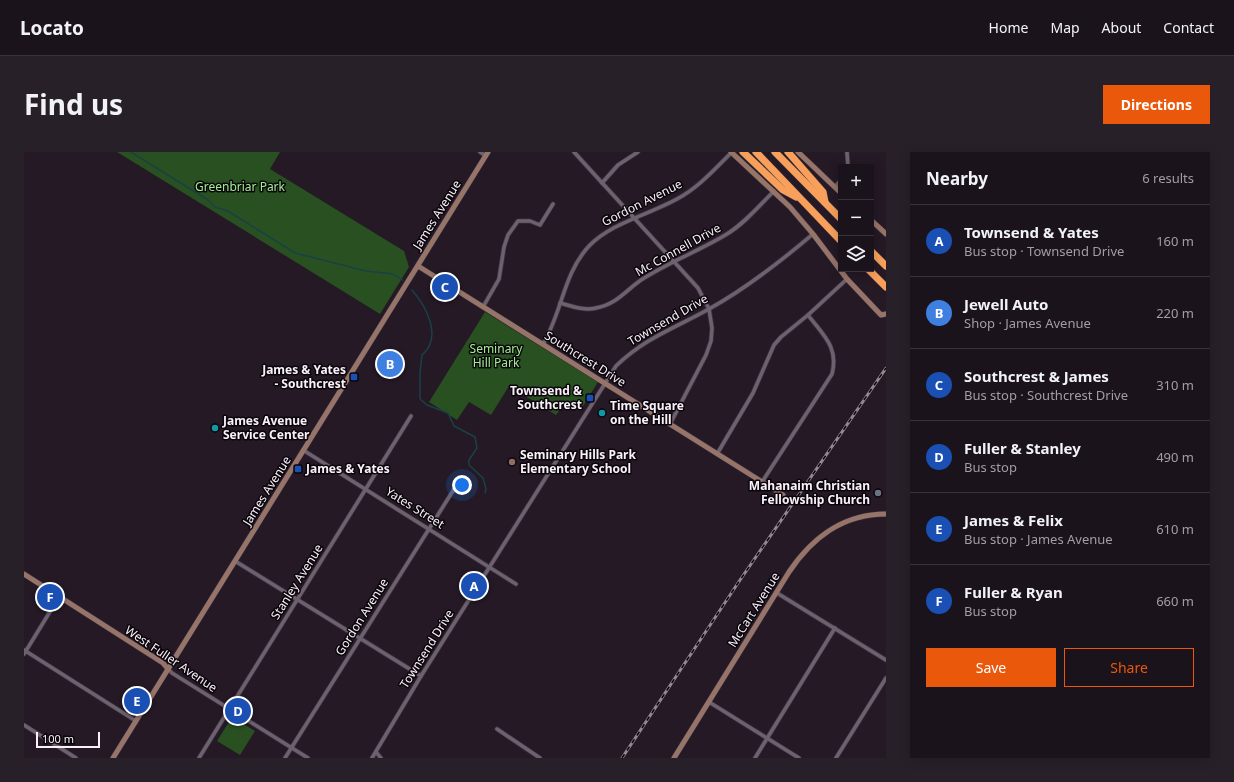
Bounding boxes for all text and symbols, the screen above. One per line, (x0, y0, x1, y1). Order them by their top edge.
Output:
text: Locato (20, 15, 84, 41)
text: Home (989, 18, 1028, 37)
text: Map (1050, 18, 1080, 37)
text: About (1102, 18, 1141, 37)
text: Contact (1163, 18, 1214, 37)
text: Find us (24, 85, 123, 123)
button: Directions (1103, 85, 1210, 124)
map controls (838, 164, 874, 272)
button: + (838, 164, 874, 200)
text: Nearby (926, 167, 988, 190)
text: 6 results (1142, 169, 1194, 187)
street label: Gordon Avenue (599, 175, 685, 230)
street label: James Avenue (408, 177, 465, 254)
park label: Greenbriar Park (195, 178, 286, 195)
button: − (838, 200, 874, 236)
street label: Mc Connell Drive (632, 219, 724, 280)
text: Townsend & Yates (964, 222, 1099, 242)
text: A (935, 232, 944, 250)
text: 160 m (1156, 232, 1194, 250)
button: layers (838, 236, 874, 272)
text: Bus stop · Townsend Drive (964, 242, 1124, 260)
pin: C (432, 272, 458, 302)
street label: Townsend Drive (625, 290, 711, 349)
text: Jewell Auto (964, 294, 1048, 314)
text: B (935, 304, 943, 322)
text: 220 m (1156, 304, 1194, 322)
text: Shop · James Avenue (964, 314, 1091, 332)
street label: Southcrest Drive (541, 327, 629, 391)
park label: Seminary Hill Park (470, 340, 523, 371)
pin: B (377, 349, 403, 379)
place label: James & Yates - Southcrest (261, 361, 346, 392)
text: Southcrest & James (964, 366, 1109, 386)
marker: James & Yates - Southcrest (349, 372, 359, 382)
text: C (935, 376, 943, 394)
text: 310 m (1156, 376, 1194, 394)
place label: Townsend & Southcrest (510, 382, 582, 413)
text: Bus stop · Southcrest Drive (964, 386, 1128, 404)
marker: Townsend & Southcrest (585, 393, 595, 403)
place label: Time Square on the Hill (610, 397, 684, 428)
marker: Time Square on the Hill (597, 408, 607, 418)
place label: James Avenue Service Center (222, 412, 310, 443)
marker: James Avenue Service Center (210, 423, 220, 433)
text: Fuller & Stanley (964, 438, 1081, 458)
place label: Seminary Hills Park Elementary School (520, 446, 636, 477)
text: D (934, 448, 944, 466)
text: 490 m (1156, 448, 1194, 466)
street label: James Avenue (238, 453, 295, 530)
marker: Seminary Hills Park Elementary School (507, 457, 517, 467)
text: Bus stop (964, 458, 1017, 476)
place label: James & Yates (305, 460, 390, 477)
marker: James & Yates (293, 464, 303, 474)
your location (452, 475, 472, 495)
place label: Mahanaim Christian Fellowship Church (749, 477, 870, 508)
street label: Yates Street (383, 483, 448, 533)
marker: Mahanaim Christian Fellowship Church (873, 488, 883, 498)
text: James & Felix (964, 510, 1063, 530)
text: E (935, 520, 943, 538)
text: 610 m (1156, 520, 1194, 538)
text: Bus stop · James Avenue (964, 530, 1113, 548)
street label: Stanley Avenue (267, 541, 327, 623)
street label: McCart Avenue (724, 569, 784, 651)
pin: A (461, 571, 487, 601)
street label: Gordon Avenue (331, 575, 392, 659)
pin: F (37, 582, 63, 612)
text: Fuller & Ryan (964, 582, 1063, 602)
text: F (935, 592, 943, 610)
text: 660 m (1156, 592, 1194, 610)
text: Bus stop (964, 602, 1017, 620)
street label: Townsend Drive (396, 606, 458, 691)
street label: West Fuller Avenue (122, 621, 221, 696)
button: Save (926, 648, 1056, 687)
button: Share (1064, 648, 1194, 687)
pin: E (124, 686, 150, 716)
pin: D (225, 696, 251, 726)
scale bar (36, 730, 100, 749)
text: 100 m (42, 731, 74, 746)

